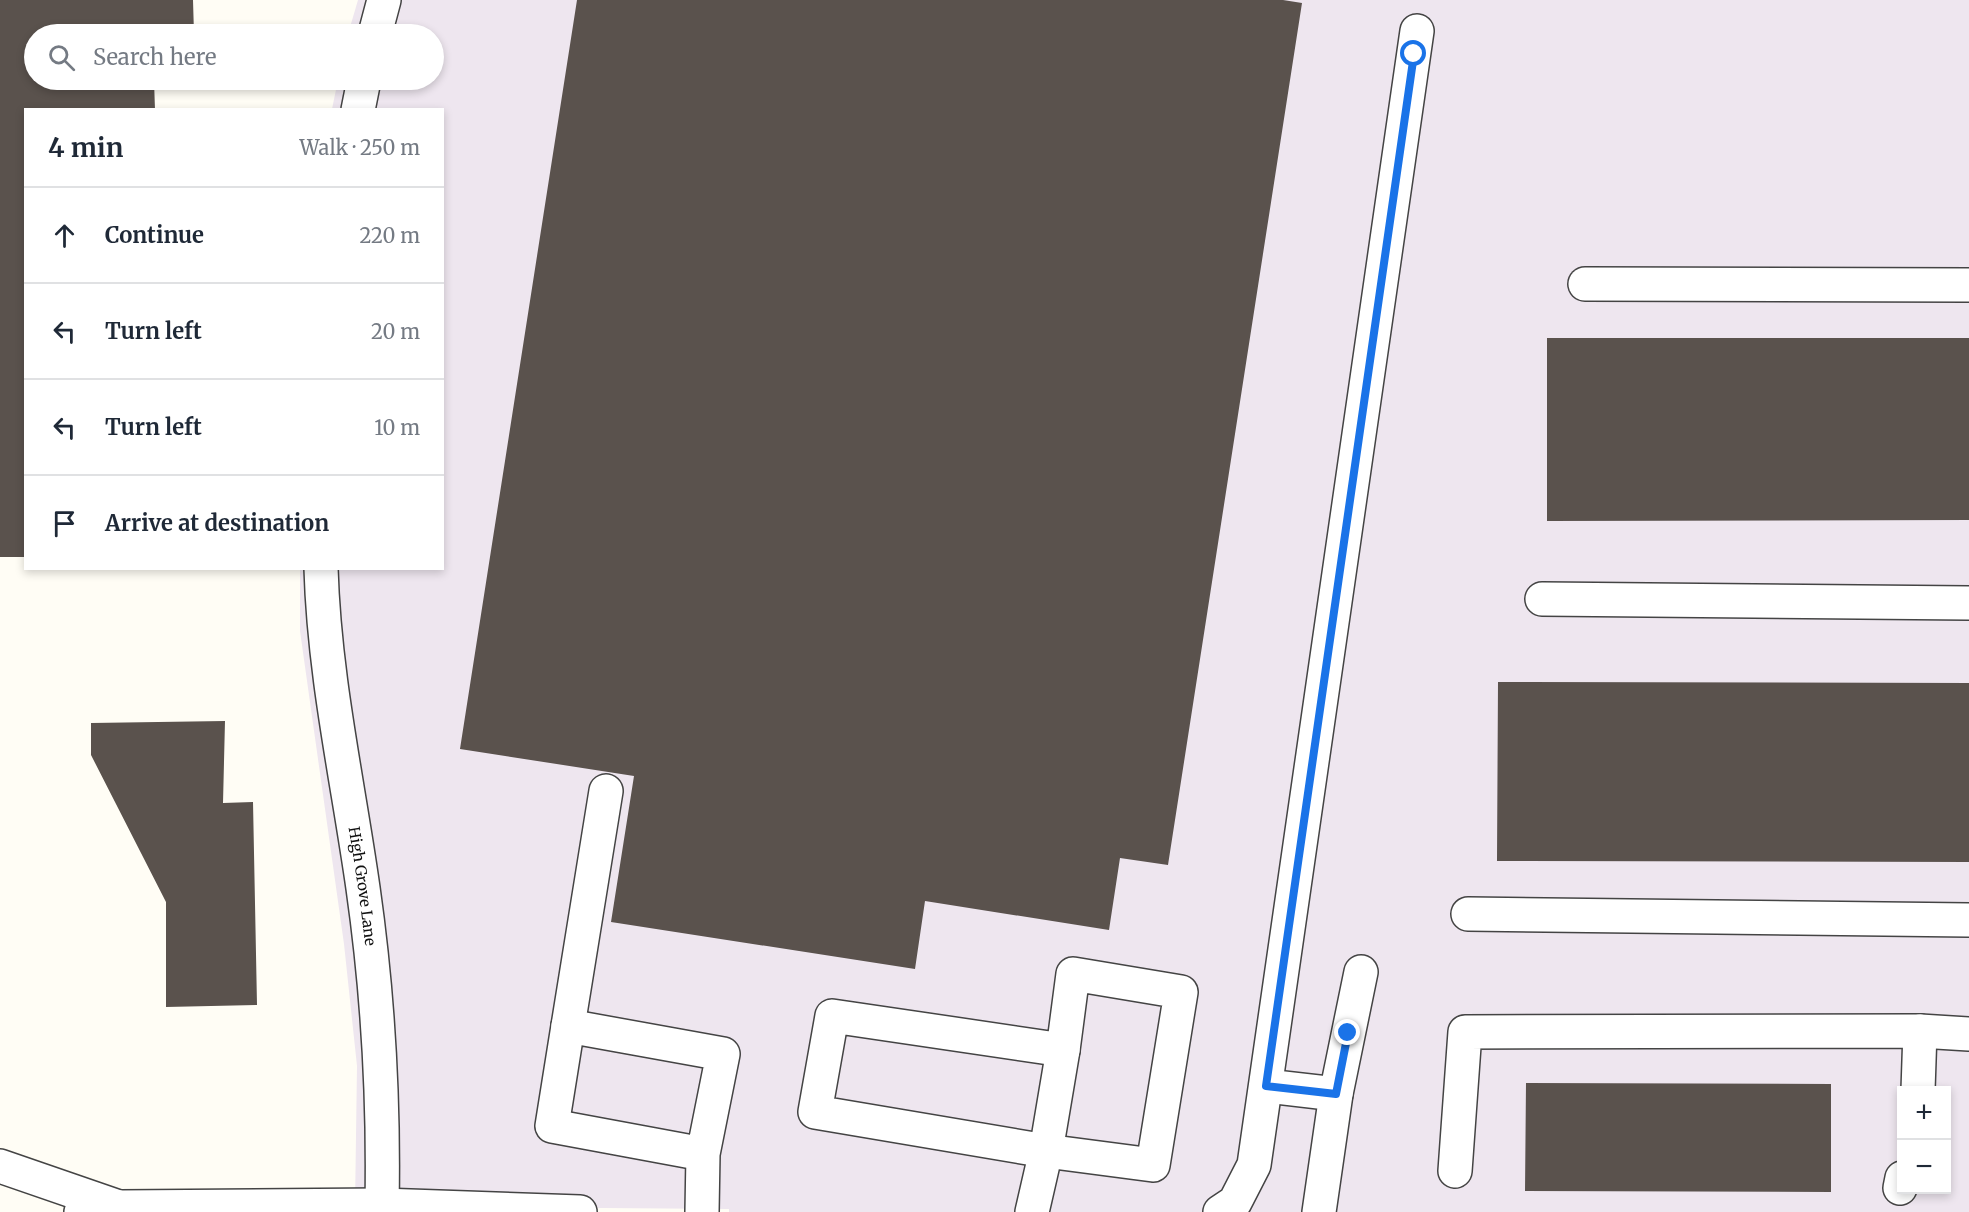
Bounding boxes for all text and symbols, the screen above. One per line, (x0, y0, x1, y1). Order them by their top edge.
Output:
search box (24, 24, 444, 90)
route start (1400, 40, 1426, 66)
icon: search (45, 41, 78, 74)
text: Search here (93, 43, 216, 71)
text: 4 min (48, 131, 123, 164)
text: Walk · 250 m (299, 135, 420, 160)
icon: ahead (48, 219, 81, 252)
text: Continue (105, 221, 204, 249)
text: 220 m (360, 223, 420, 248)
icon: left (48, 315, 81, 348)
text: Turn left (105, 317, 202, 345)
text: 20 m (371, 319, 420, 344)
icon: left (48, 411, 81, 444)
text: Turn left (105, 413, 202, 441)
text: 10 m (374, 415, 420, 440)
icon: arrive (48, 507, 81, 540)
text: Arrive at destination (105, 509, 329, 537)
street label: High Grove Lane (345, 825, 380, 947)
route end (1334, 1019, 1360, 1045)
map controls (1897, 1086, 1951, 1194)
button: + (1897, 1086, 1951, 1140)
button: − (1897, 1140, 1951, 1194)

